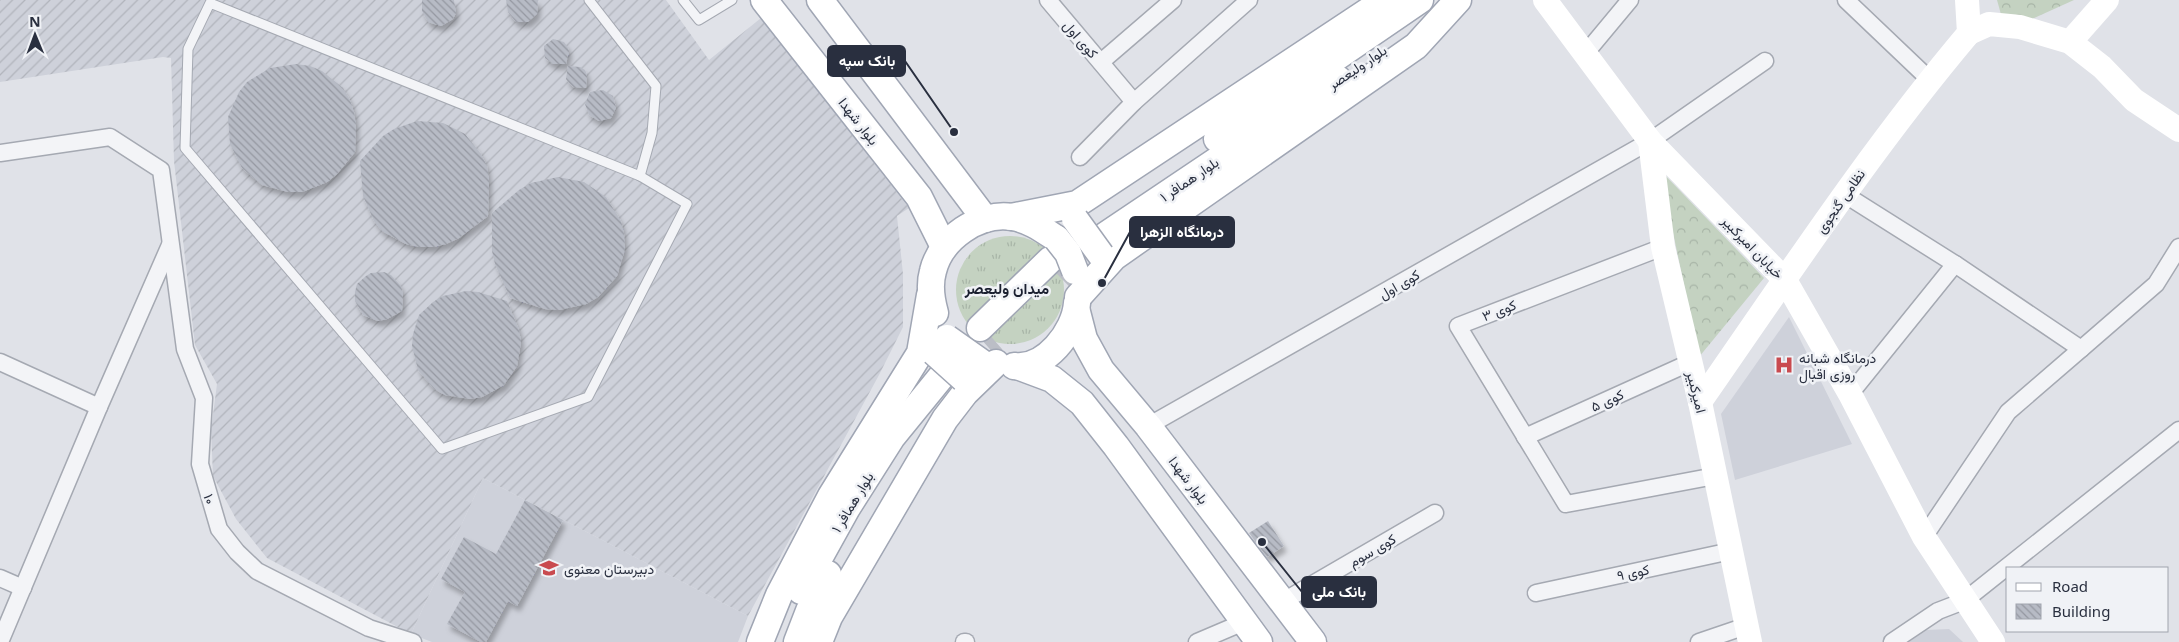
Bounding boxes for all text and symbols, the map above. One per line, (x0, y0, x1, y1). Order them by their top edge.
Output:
north arrow (10, 10, 60, 60)
text: N (29, 12, 41, 31)
street label: کوی اول (1059, 16, 1103, 63)
street label: بلوار ولیعصر (1323, 40, 1390, 94)
callout: بانک سپه (828, 46, 905, 76)
text: بانک سپه (839, 50, 895, 71)
street label: بلوار شهدا (835, 93, 883, 149)
street label: بلوار همافر ۱ (1156, 152, 1222, 206)
street label: نظامی گنجوی (1811, 165, 1869, 237)
street label: خیابان امیرکبیر (1717, 210, 1788, 283)
callout: درمانگاه الزهرا (1130, 217, 1234, 247)
text: درمانگاه الزهرا (1140, 221, 1224, 241)
street label: کوی اول (1375, 265, 1423, 304)
district label: میدان ولیعصر (964, 278, 1049, 298)
street label: کوی ۳ (1479, 295, 1519, 325)
place label: درمانگاه شبانه روزی اقبال (1799, 348, 1877, 384)
hospital icon: درمانگاه شبانه روزی اقبال (1773, 354, 1795, 376)
street label: امیرکبیر (1682, 368, 1711, 415)
street label: کوی ۵ (1587, 384, 1627, 416)
street label: بلوار شهدا (1165, 452, 1213, 508)
street label: بلوار همافر ۱ (826, 468, 878, 536)
street label: ۱۰ (199, 491, 221, 507)
street label: کوی سوم (1345, 529, 1399, 571)
school or university icon: دبیرستان معنوی (538, 557, 560, 579)
place label: دبیرستان معنوی (564, 559, 654, 578)
street label: کوی ۹ (1615, 559, 1651, 585)
legend (2006, 567, 2169, 632)
text: Road (2052, 576, 2088, 596)
callout: بانک ملی (1302, 577, 1376, 607)
text: بانک ملی (1312, 581, 1366, 601)
text: Building (2052, 601, 2110, 621)

